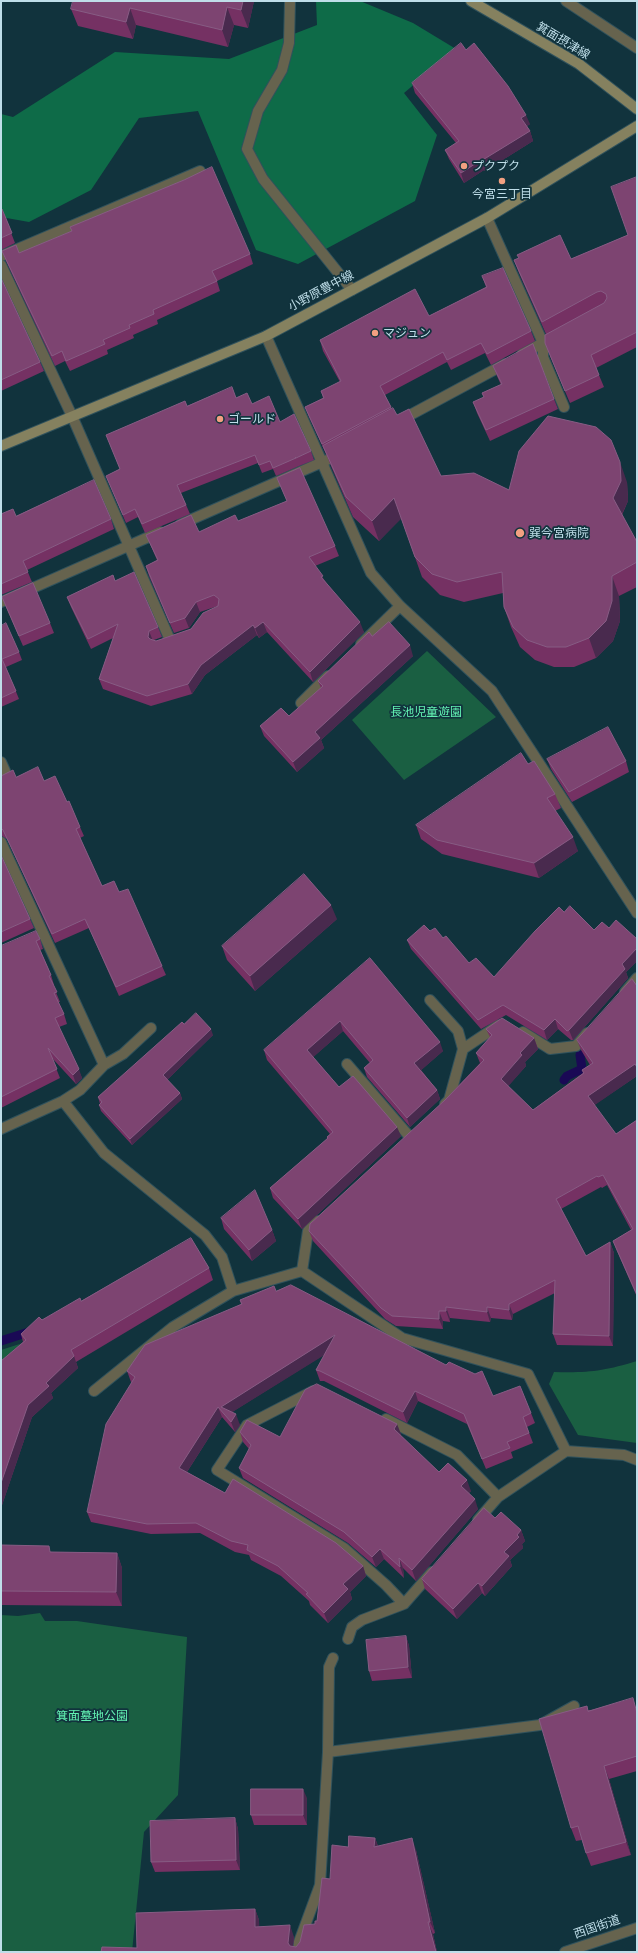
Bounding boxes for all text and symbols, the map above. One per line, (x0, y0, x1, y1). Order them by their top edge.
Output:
street label: 箕面摂津線 (534, 19, 592, 63)
place label: プクプク (472, 159, 520, 173)
marker: プクプク (459, 161, 469, 171)
marker: 今宮三丁目 (497, 176, 507, 186)
place label: 今宮三丁目 (472, 187, 532, 201)
street label: 小野原豊中線 (286, 268, 356, 314)
place label: マジュン (383, 326, 431, 340)
marker: マジュン (370, 328, 380, 338)
place label: ゴールド (228, 412, 276, 426)
marker: ゴールド (215, 414, 225, 424)
place label: 巽今宮病院 (529, 526, 589, 540)
marker: 巽今宮病院 (514, 527, 526, 539)
park label: 長池児童遊園 (390, 705, 462, 719)
park label: 箕面墓地公園 (56, 1709, 128, 1723)
street label: 西国街道 (572, 1912, 622, 1942)

